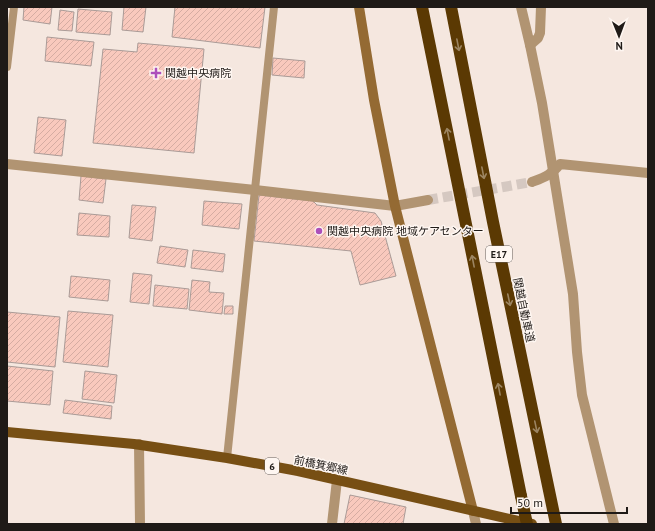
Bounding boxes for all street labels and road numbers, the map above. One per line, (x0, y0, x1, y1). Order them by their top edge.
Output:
road number: E17 (486, 246, 512, 262)
street label: 関越自動車道 (510, 276, 538, 344)
street label: 前橋箕郷線 (293, 452, 349, 478)
road number: 6 (265, 458, 279, 474)

